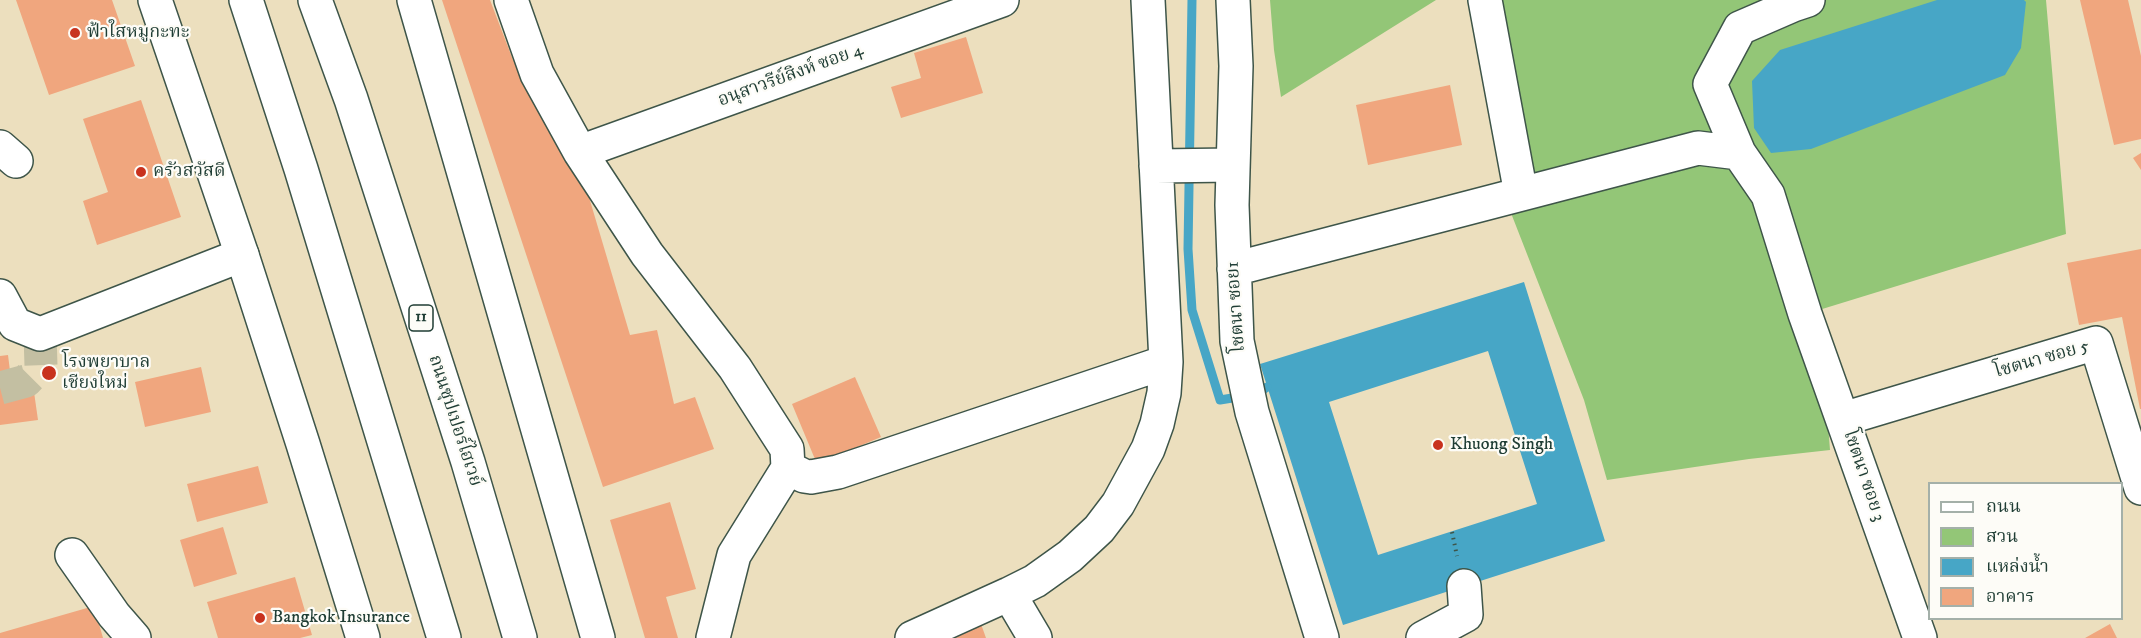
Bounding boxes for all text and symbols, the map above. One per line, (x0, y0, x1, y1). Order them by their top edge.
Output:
place label: ฟ้าใสหมูกะทะ (87, 22, 189, 44)
marker: ฟ้าใสหมูกะทะ (68, 26, 82, 40)
street label: อนุสาวรีย์สิงห์ ซอย 4 (716, 40, 866, 112)
place label: ครัวสวัสดี (153, 161, 226, 183)
marker: ครัวสวัสดี (134, 165, 148, 179)
street label: โชตนา ซอย1 (1223, 261, 1251, 353)
road number: 11 (409, 305, 433, 331)
street label: โชตนา ซอย 5 (1992, 336, 2092, 384)
place label: โรงพยาบาล เชียงใหม่ (62, 352, 150, 394)
street label: ถนนซุปเปอร์ไฮเวย์ (423, 353, 485, 489)
marker: โรงพยาบาล เชียงใหม่ (40, 364, 58, 382)
street label: โชตนา ซอย 3 (1837, 427, 1889, 525)
place label: Khuong Singh (1450, 434, 1553, 456)
marker: Khuong Singh (1431, 438, 1445, 452)
legend (1928, 482, 2123, 620)
text: ถนน (1986, 496, 2021, 518)
text: สวน (1986, 526, 2018, 548)
text: แหล่งน้ำ (1986, 556, 2049, 578)
text: อาคาร (1986, 586, 2035, 608)
place label: Bangkok Insurance (272, 607, 410, 629)
marker: Bangkok Insurance (253, 611, 267, 625)

